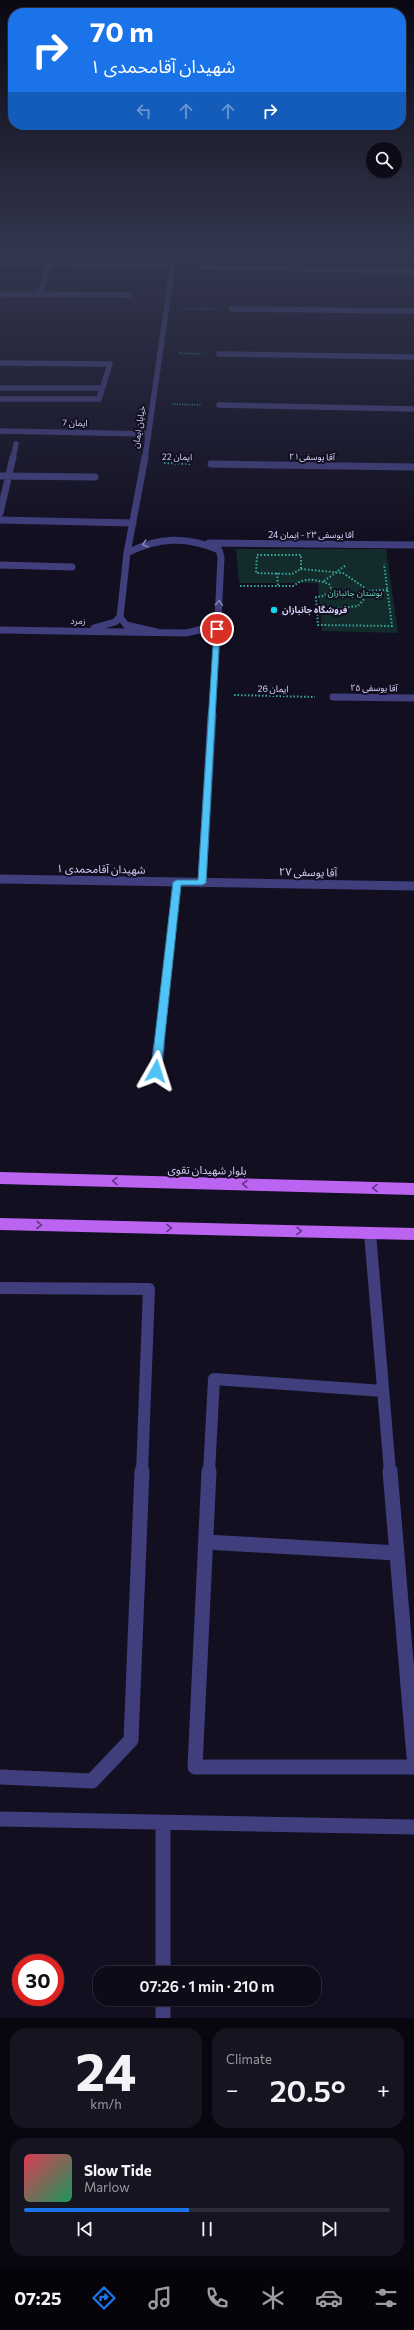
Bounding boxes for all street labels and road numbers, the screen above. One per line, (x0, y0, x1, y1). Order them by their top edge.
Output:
street label: خیابان ایمان (130, 405, 147, 449)
street label: ایمان 7 (62, 417, 88, 428)
street label: ایمان 22 (162, 451, 192, 462)
street label: آقا یوسفی۲۱ (289, 451, 335, 463)
street label: آقا یوسفی ۲۳ - ایمان 24 (268, 529, 354, 541)
street label: زمرد (70, 615, 86, 627)
street label: آقا یوسفی ۲۵ (350, 682, 398, 694)
street label: ایمان 26 (257, 683, 289, 694)
street label: شهیدان آقامحمدی ۱ (56, 861, 146, 877)
street label: آقا یوسفی ۲۷ (279, 864, 338, 880)
street label: بلوار شهیدان تقوی (167, 1162, 247, 1178)

